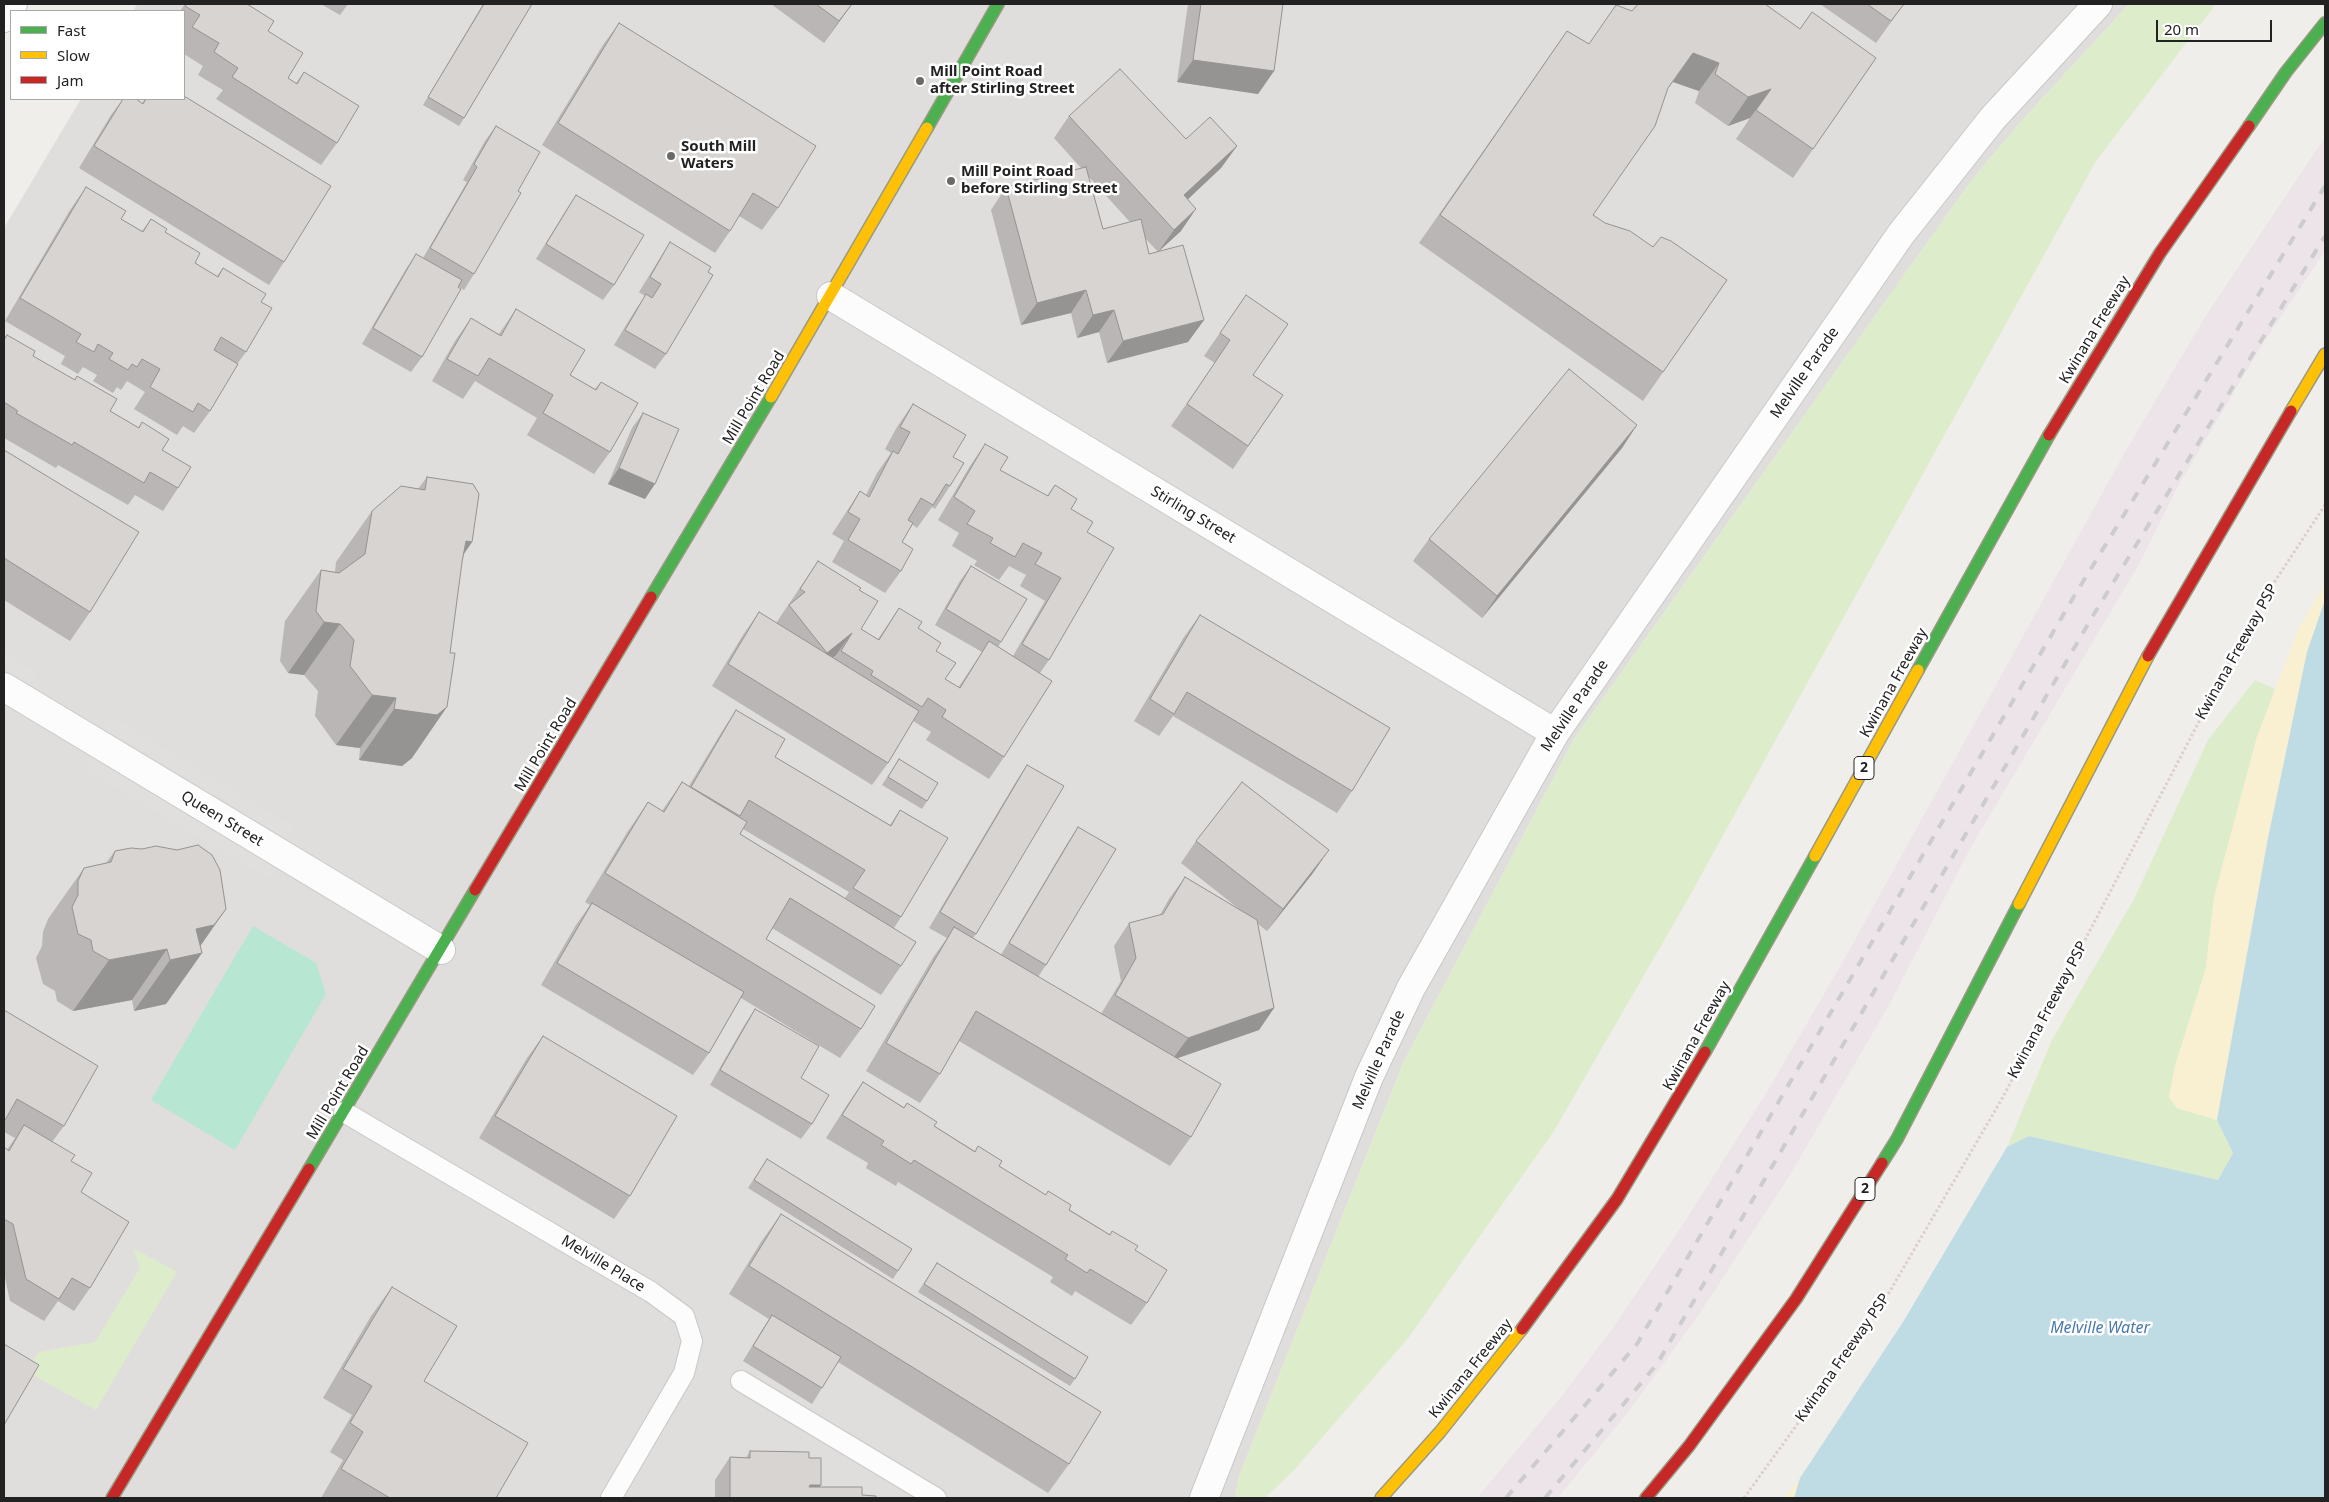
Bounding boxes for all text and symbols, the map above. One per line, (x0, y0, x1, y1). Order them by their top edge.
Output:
legend (10, 10, 185, 100)
scale bar (2159, 10, 2275, 42)
text: 20 m (2164, 19, 2199, 39)
text: Fast (57, 20, 86, 40)
text: Slow (57, 45, 90, 65)
place label: Mill Point Road after Stirling Street (930, 63, 1075, 98)
text: Jam (57, 70, 84, 90)
marker: Mill Point Road after Stirling Street (914, 75, 926, 87)
place label: South Mill Waters (681, 138, 756, 173)
marker: South Mill Waters (665, 150, 677, 162)
place label: Mill Point Road before Stirling Street (961, 163, 1118, 198)
marker: Mill Point Road before Stirling Street (945, 175, 957, 187)
street label: Kwinana Freeway (2056, 273, 2134, 387)
street label: Melville Parade (1767, 324, 1843, 422)
street label: Mill Point Road (719, 348, 789, 448)
street label: Stirling Street (1147, 483, 1239, 547)
street label: Kwinana Freeway PSP (2192, 581, 2282, 723)
street label: Kwinana Freeway (1856, 625, 1932, 741)
street label: Melville Parade (1538, 657, 1612, 755)
street label: Mill Point Road (511, 695, 581, 795)
road number: 2 (1854, 756, 1874, 780)
street label: Queen Street (178, 787, 266, 851)
street label: Kwinana Freeway PSP (2004, 938, 2092, 1082)
street label: Kwinana Freeway (1659, 978, 1735, 1094)
street label: Melville Parade (1349, 1007, 1409, 1113)
street label: Mill Point Road (303, 1043, 373, 1143)
road number: 2 (1855, 1178, 1875, 1200)
street label: Melville Place (558, 1232, 648, 1296)
street label: Kwinana Freeway PSP (1792, 1290, 1894, 1426)
street label: Kwinana Freeway (1426, 1316, 1516, 1422)
water label: Melville Water (2050, 1318, 2150, 1338)

